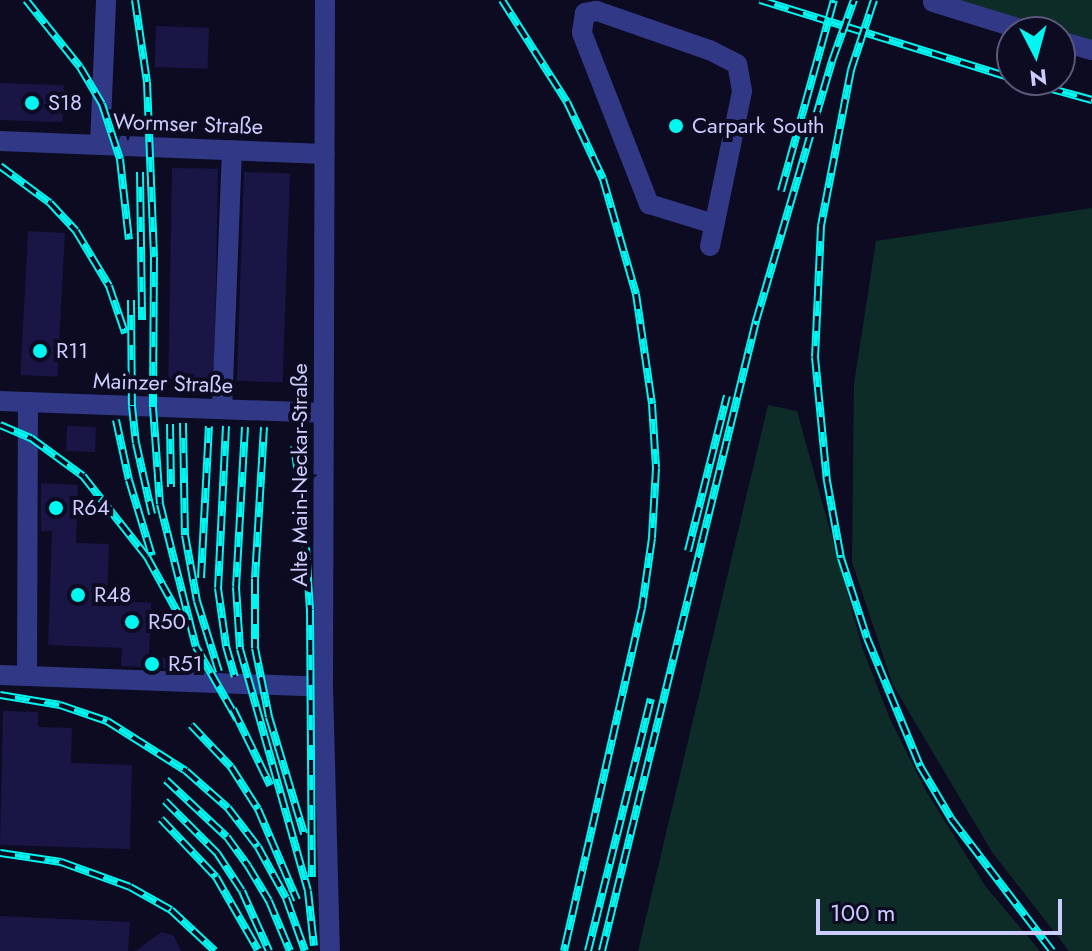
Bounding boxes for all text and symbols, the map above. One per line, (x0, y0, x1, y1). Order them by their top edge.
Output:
north arrow (996, 16, 1076, 96)
text: N (1028, 61, 1049, 95)
place label: S18 (48, 90, 82, 116)
marker: S18 (23, 94, 41, 112)
street label: Wormser Straße (112, 108, 264, 140)
place label: Carpark South (692, 113, 825, 139)
marker: Carpark South (667, 117, 685, 135)
place label: R11 (56, 338, 88, 364)
marker: R11 (31, 342, 49, 360)
street label: Alte Main-Neckar-Straße (287, 363, 313, 587)
street label: Mainzer Straße (93, 367, 233, 399)
place label: R64 (72, 495, 110, 521)
marker: R64 (47, 499, 65, 517)
place label: R48 (94, 582, 131, 608)
marker: R48 (69, 586, 87, 604)
place label: R50 (148, 609, 186, 635)
marker: R50 (123, 613, 141, 631)
place label: R51 (168, 651, 203, 677)
marker: R51 (143, 655, 161, 673)
scale bar (820, 883, 1066, 933)
text: 100 m (830, 895, 896, 930)

